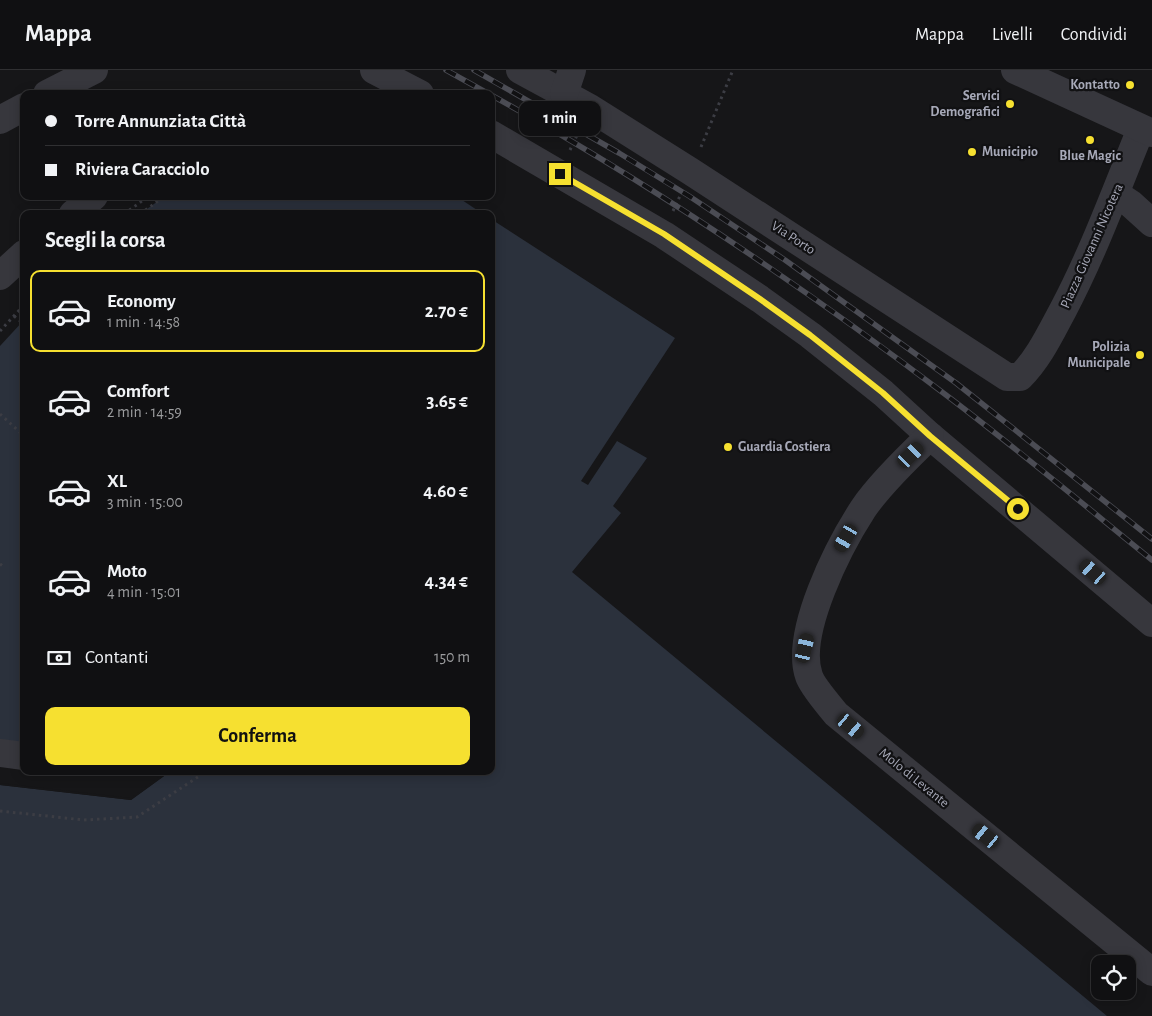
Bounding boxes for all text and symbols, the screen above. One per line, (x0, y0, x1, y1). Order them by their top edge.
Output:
text: Mappa (25, 22, 92, 46)
text: Mappa (915, 26, 964, 44)
text: Livelli (992, 26, 1033, 44)
text: Condividi (1061, 26, 1127, 44)
place label: Kontatto (1070, 78, 1120, 92)
marker: Kontatto (1124, 79, 1136, 91)
place label: Servici Demografici (930, 89, 1000, 119)
marker: Servici Demografici (1004, 98, 1016, 110)
callout: 1 min (519, 102, 601, 136)
text: 1 min (543, 110, 577, 126)
text: Torre Annunziata Città (75, 112, 246, 131)
marker: Blue Magic (1084, 134, 1096, 146)
place label: Municipio (982, 145, 1038, 159)
marker: Municipio (966, 146, 978, 158)
place label: Blue Magic (1059, 149, 1121, 163)
text: Riviera Caracciolo (75, 160, 210, 179)
route end (549, 163, 571, 185)
street label: Piazza Giovanni Nicotera (1058, 181, 1126, 310)
street label: Via Porto (769, 219, 818, 257)
text: Scegli la corsa (45, 229, 166, 251)
icon: car (47, 289, 92, 334)
text: Economy (107, 292, 176, 311)
text: 2.70 € (425, 302, 468, 321)
text: 1 min · 14:58 (107, 314, 180, 330)
place label: Polizia Municipale (1068, 340, 1130, 370)
marker: Polizia Municipale (1134, 349, 1146, 361)
icon: car (47, 379, 92, 424)
text: Comfort (107, 382, 169, 401)
text: 3.65 € (426, 392, 468, 411)
text: 2 min · 14:59 (107, 404, 182, 420)
car (894, 439, 927, 471)
place label: Guardia Costiera (738, 440, 831, 454)
marker: Guardia Costiera (722, 441, 734, 453)
icon: car (47, 469, 92, 514)
text: XL (107, 472, 127, 491)
text: 4.60 € (423, 482, 468, 501)
text: 3 min · 15:00 (107, 494, 183, 510)
route start (1007, 498, 1029, 520)
car (832, 521, 859, 555)
car (1076, 556, 1109, 588)
icon: car (47, 559, 92, 604)
text: Moto (107, 562, 147, 581)
text: 4.34 € (425, 572, 468, 591)
text: 4 min · 15:01 (107, 584, 181, 600)
car (794, 632, 815, 664)
icon: cash (45, 644, 73, 672)
text: Contanti (85, 648, 149, 667)
text: 150 m (434, 649, 470, 665)
button: Conferma (45, 707, 470, 765)
car (834, 711, 867, 741)
street label: Molo di Levante (876, 746, 952, 810)
car (969, 821, 1002, 851)
map controls (1091, 955, 1136, 1000)
button: locate (1091, 955, 1136, 1000)

